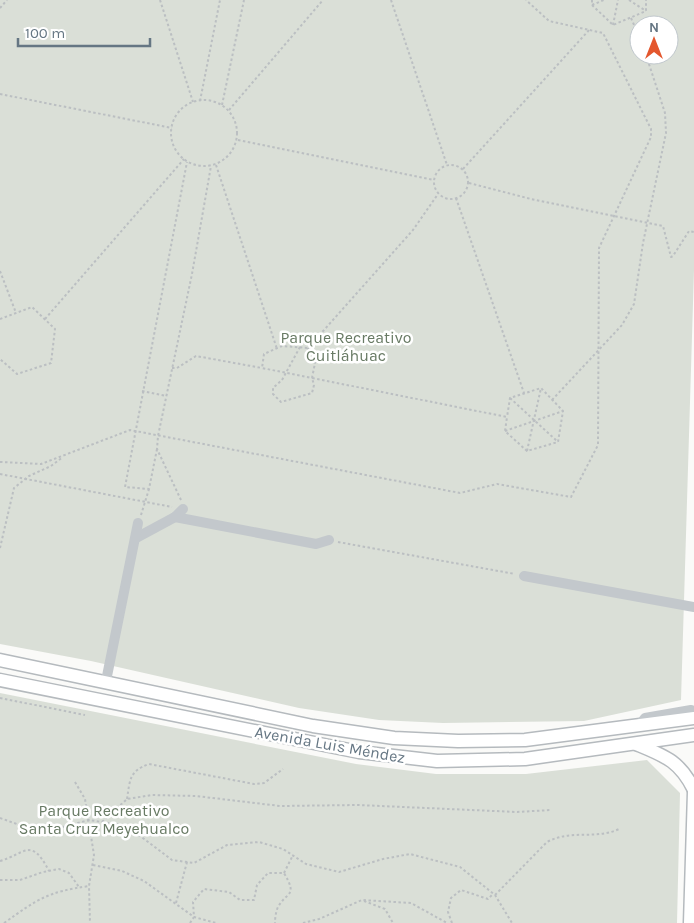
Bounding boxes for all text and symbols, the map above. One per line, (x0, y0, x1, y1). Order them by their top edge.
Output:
scale bar (18, 15, 150, 47)
north arrow (629, 15, 679, 65)
text: N (649, 19, 659, 36)
text: 100 m (25, 24, 65, 42)
park label: Parque Recreativo Cuitláhuac (280, 328, 412, 365)
street label: Avenida Luis Méndez (253, 722, 407, 767)
park label: Parque Recreativo Santa Cruz Meyehualco (19, 801, 189, 838)

